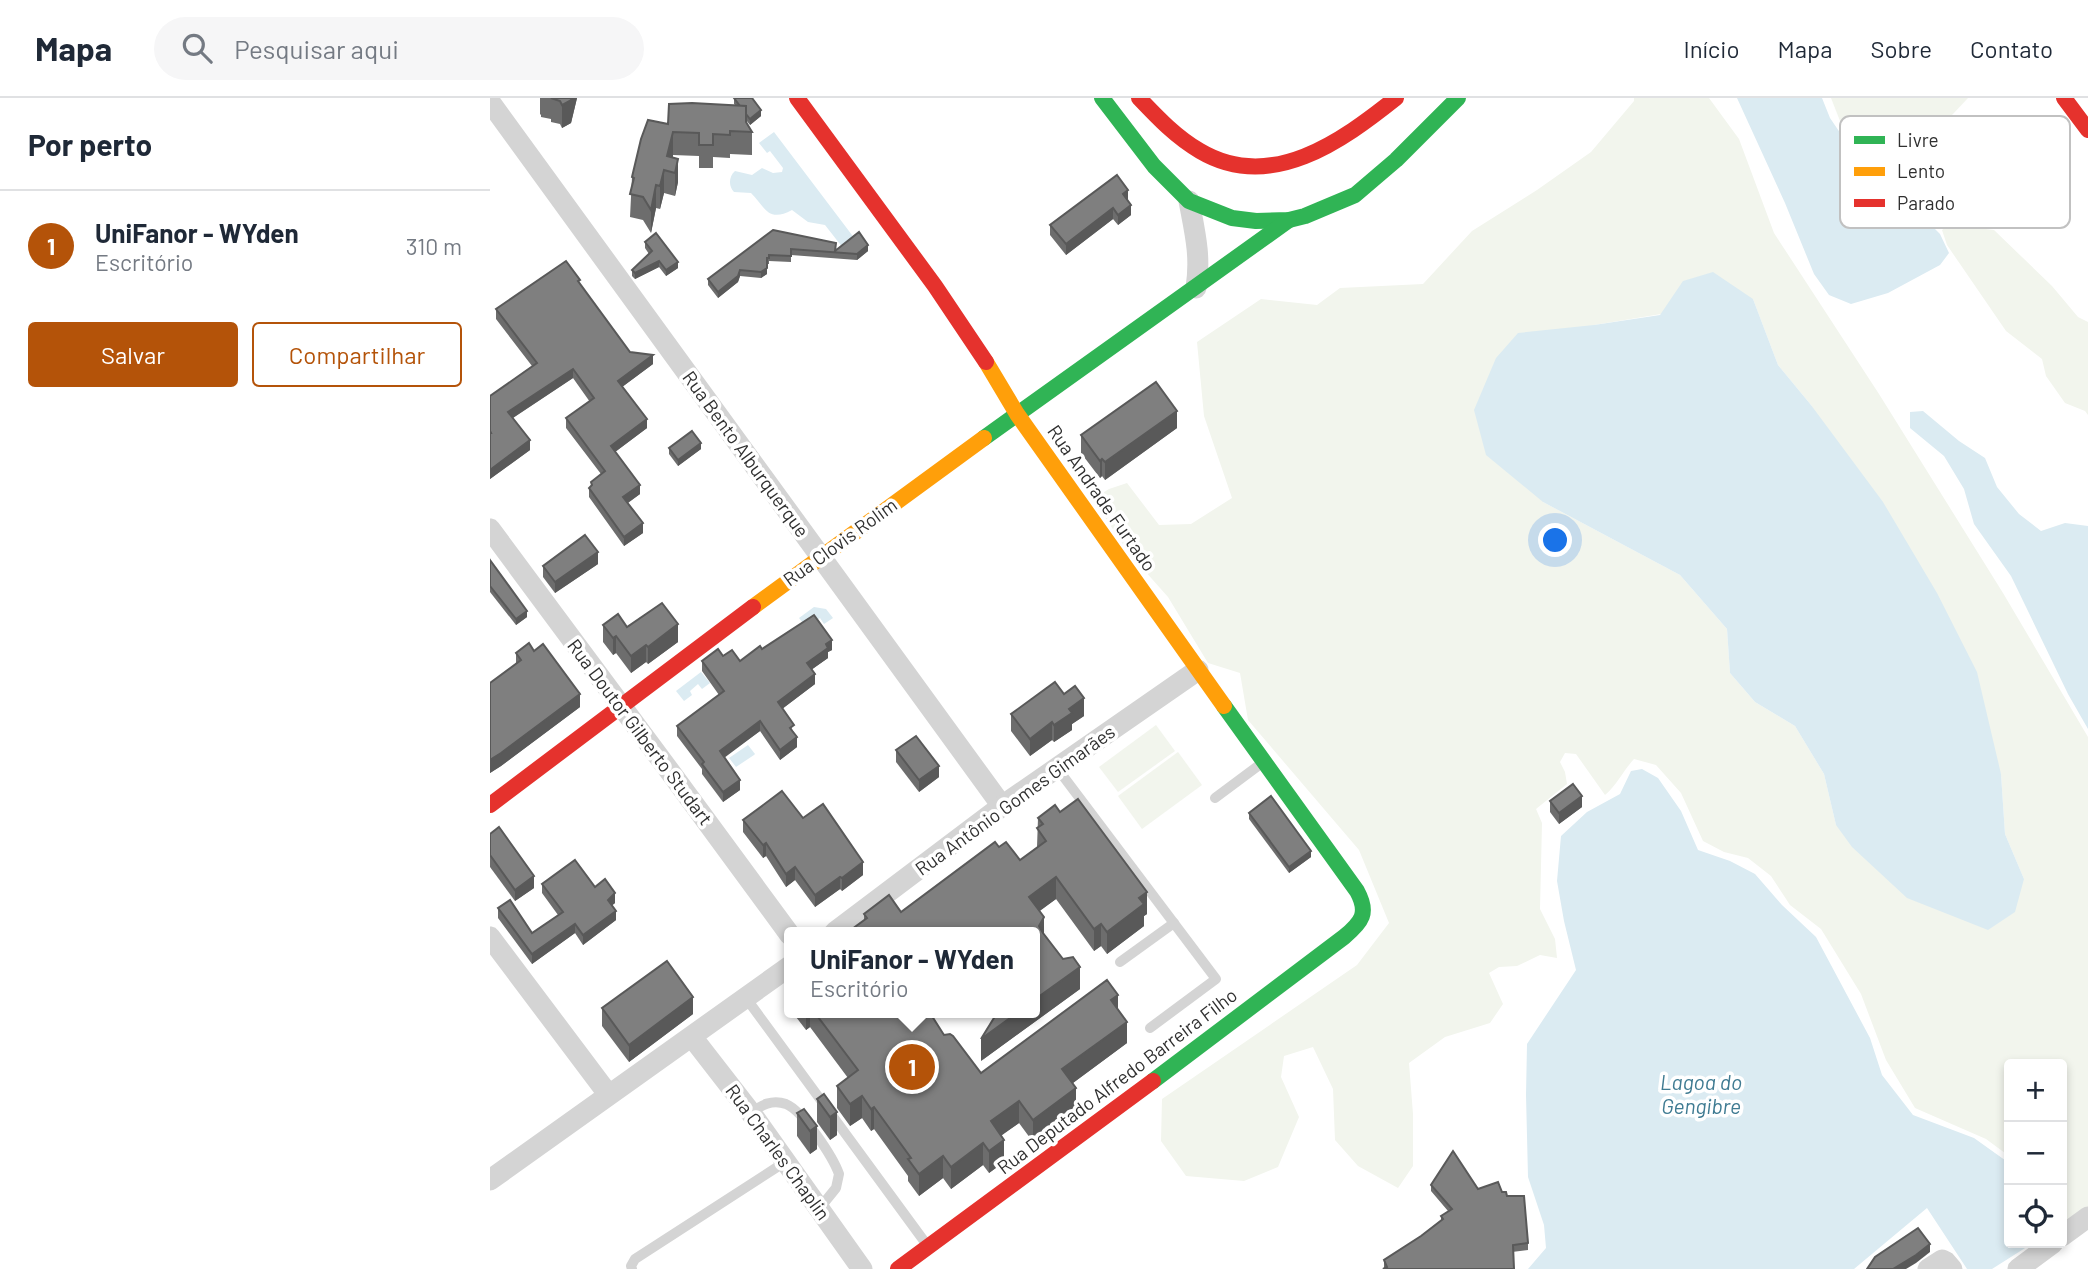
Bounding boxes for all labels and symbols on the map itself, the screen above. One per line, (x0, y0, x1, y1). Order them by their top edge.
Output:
legend (1840, 116, 2070, 228)
text: Livre (1897, 128, 1939, 151)
text: Lento (1897, 159, 1945, 182)
text: Parado (1897, 191, 1955, 214)
street label: Rua Bento Alburquerque (678, 366, 814, 541)
street label: Rua Andrade Furtado (1043, 420, 1162, 575)
street label: Rua Clovis Rolim (778, 493, 901, 591)
your location (1538, 523, 1572, 557)
street label: Rua Doutor Gilberto Studart (563, 634, 718, 829)
street label: Rua Antônio Gomes Gimarães (910, 719, 1119, 880)
street label: Rua Deputado Alfredo Barreira Filho (992, 983, 1241, 1178)
pin: 1 (889, 1041, 935, 1093)
water label: Lagoa do Gengibre (1660, 1069, 1742, 1118)
street label: Rua Charles Chaplin (721, 1079, 835, 1224)

